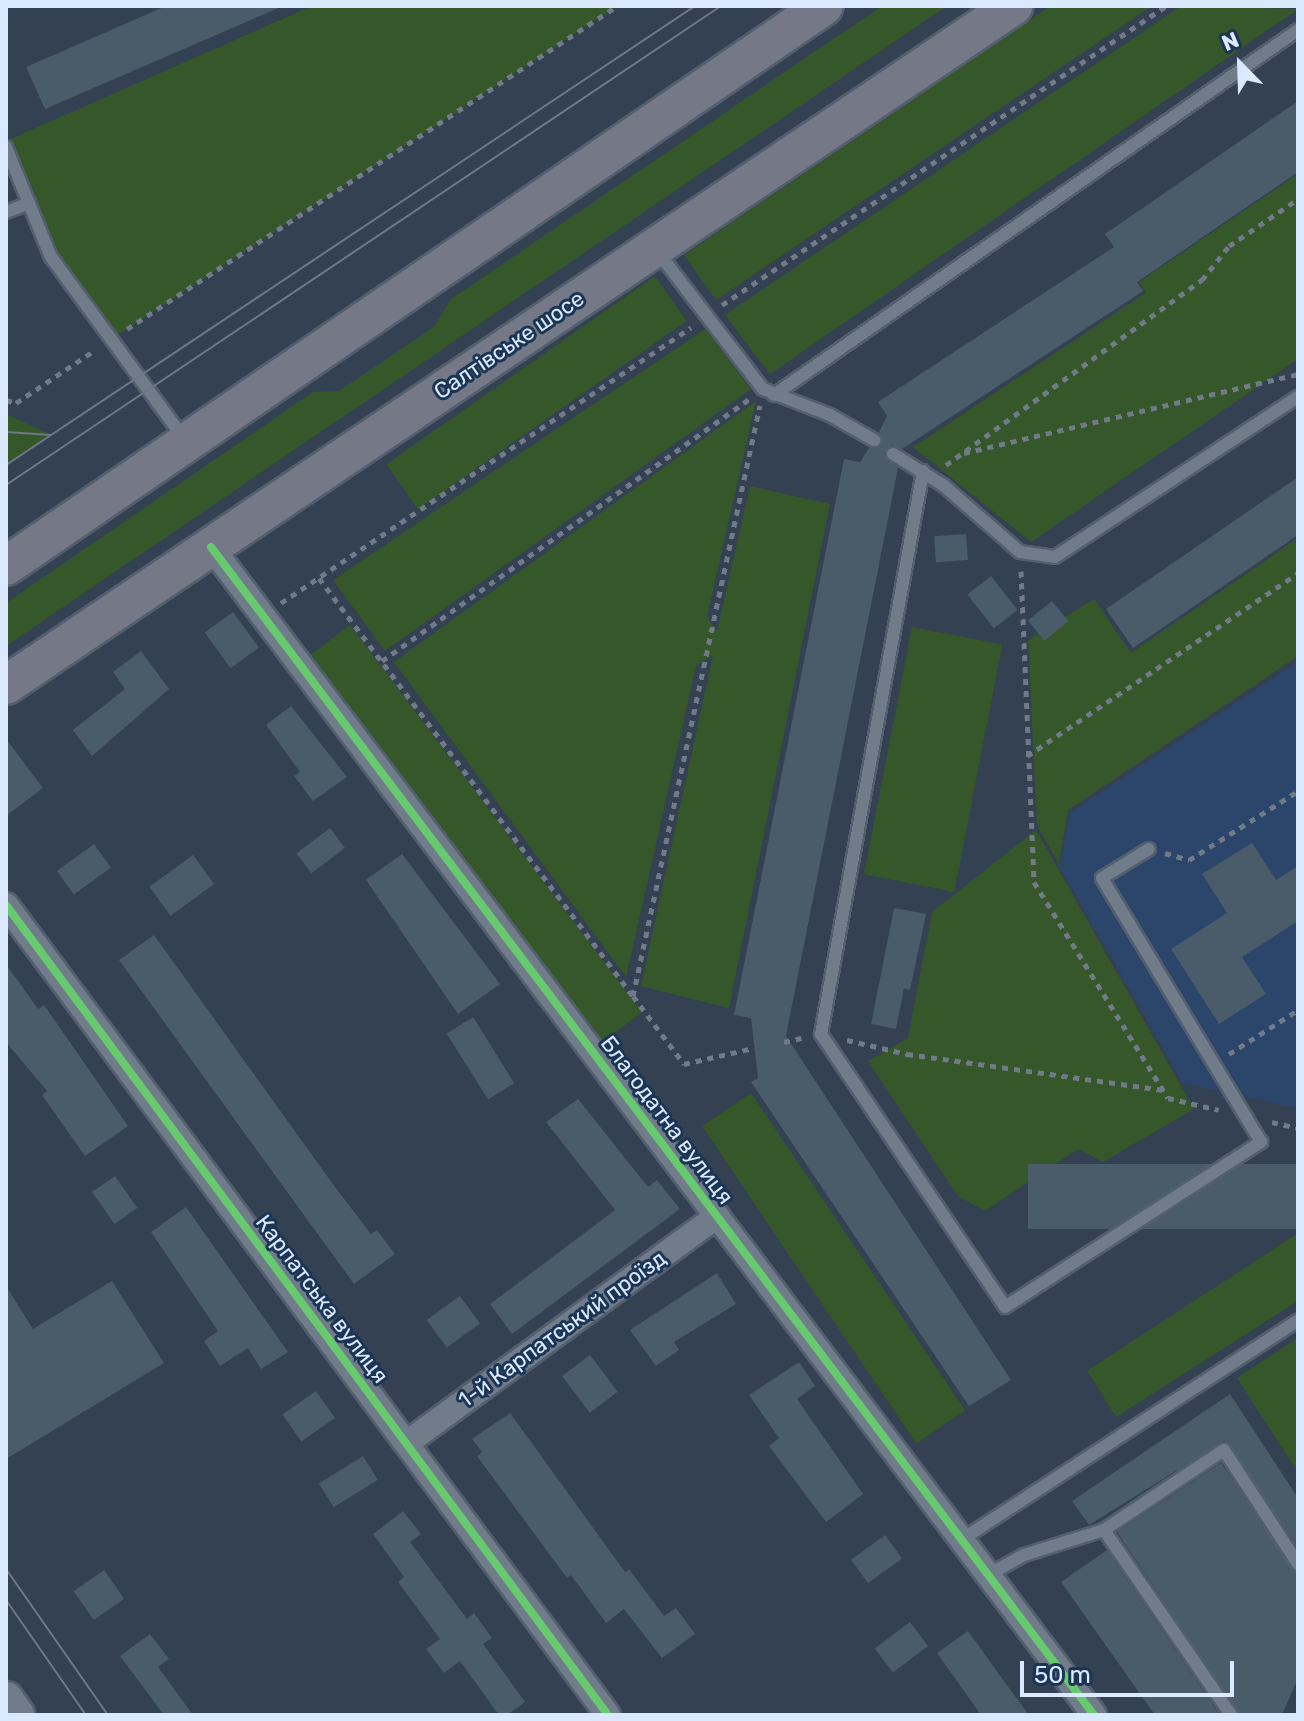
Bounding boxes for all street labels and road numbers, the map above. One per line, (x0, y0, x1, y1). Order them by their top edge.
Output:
street label: Салтівське шосе (429, 285, 589, 405)
street label: Благодатна вулиця (595, 1031, 739, 1209)
street label: Карпатська вулиця (250, 1210, 394, 1388)
street label: 1-й Карпатський проїзд (453, 1245, 671, 1413)

